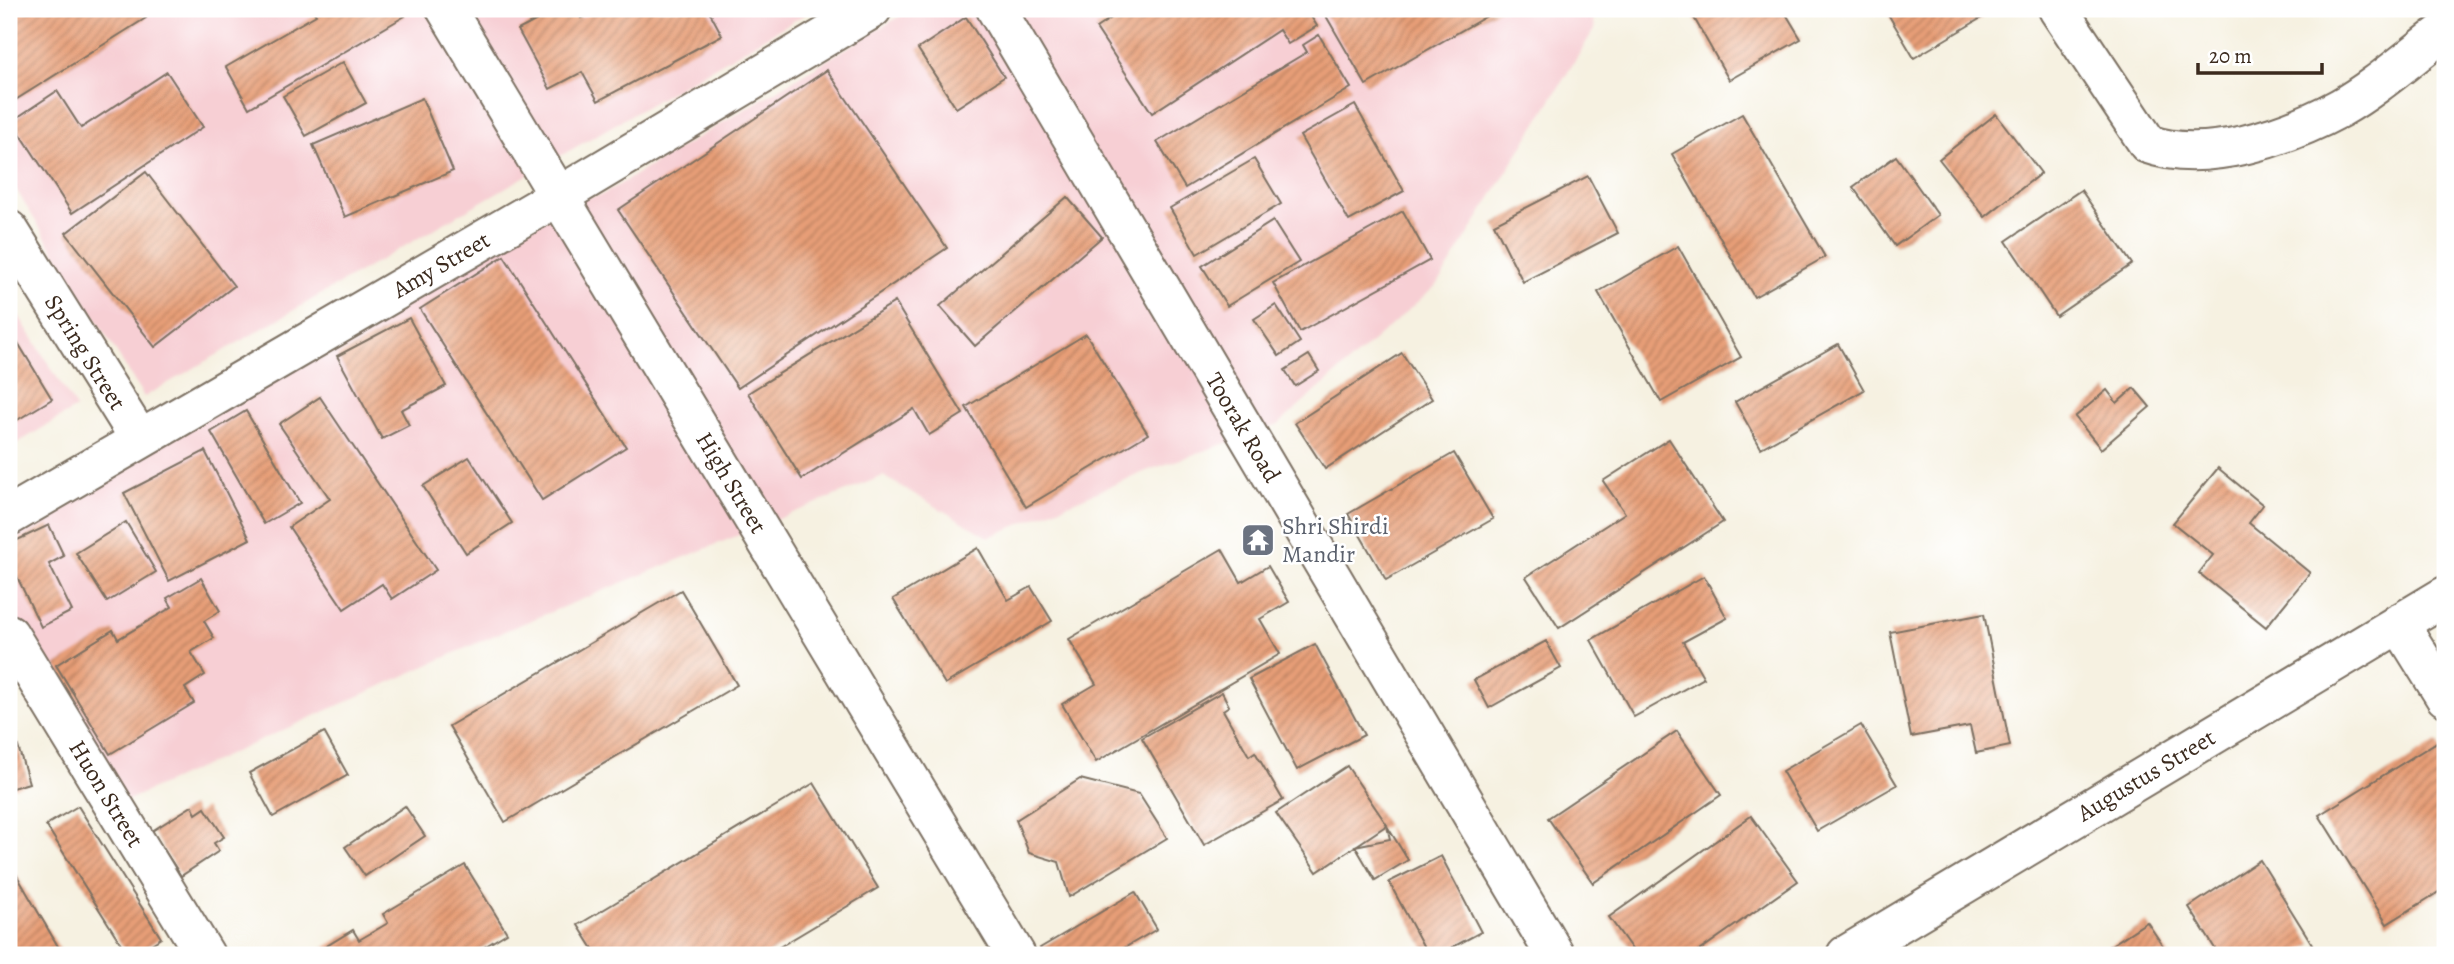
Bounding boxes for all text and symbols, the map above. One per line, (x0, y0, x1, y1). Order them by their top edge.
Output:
scale bar (2198, 32, 2323, 76)
text: 20 m (2209, 42, 2252, 70)
street label: Amy Street (386, 224, 496, 306)
street label: Spring Street (37, 288, 133, 416)
street label: Toorak Road (1198, 367, 1288, 488)
street label: High Street (688, 426, 774, 540)
place label: Shri Shirdi Mandir (1282, 510, 1389, 570)
temple icon: Shri Shirdi Mandir (1239, 521, 1277, 559)
street label: Augustus Street (2070, 721, 2221, 829)
street label: Huon Street (62, 734, 151, 853)

